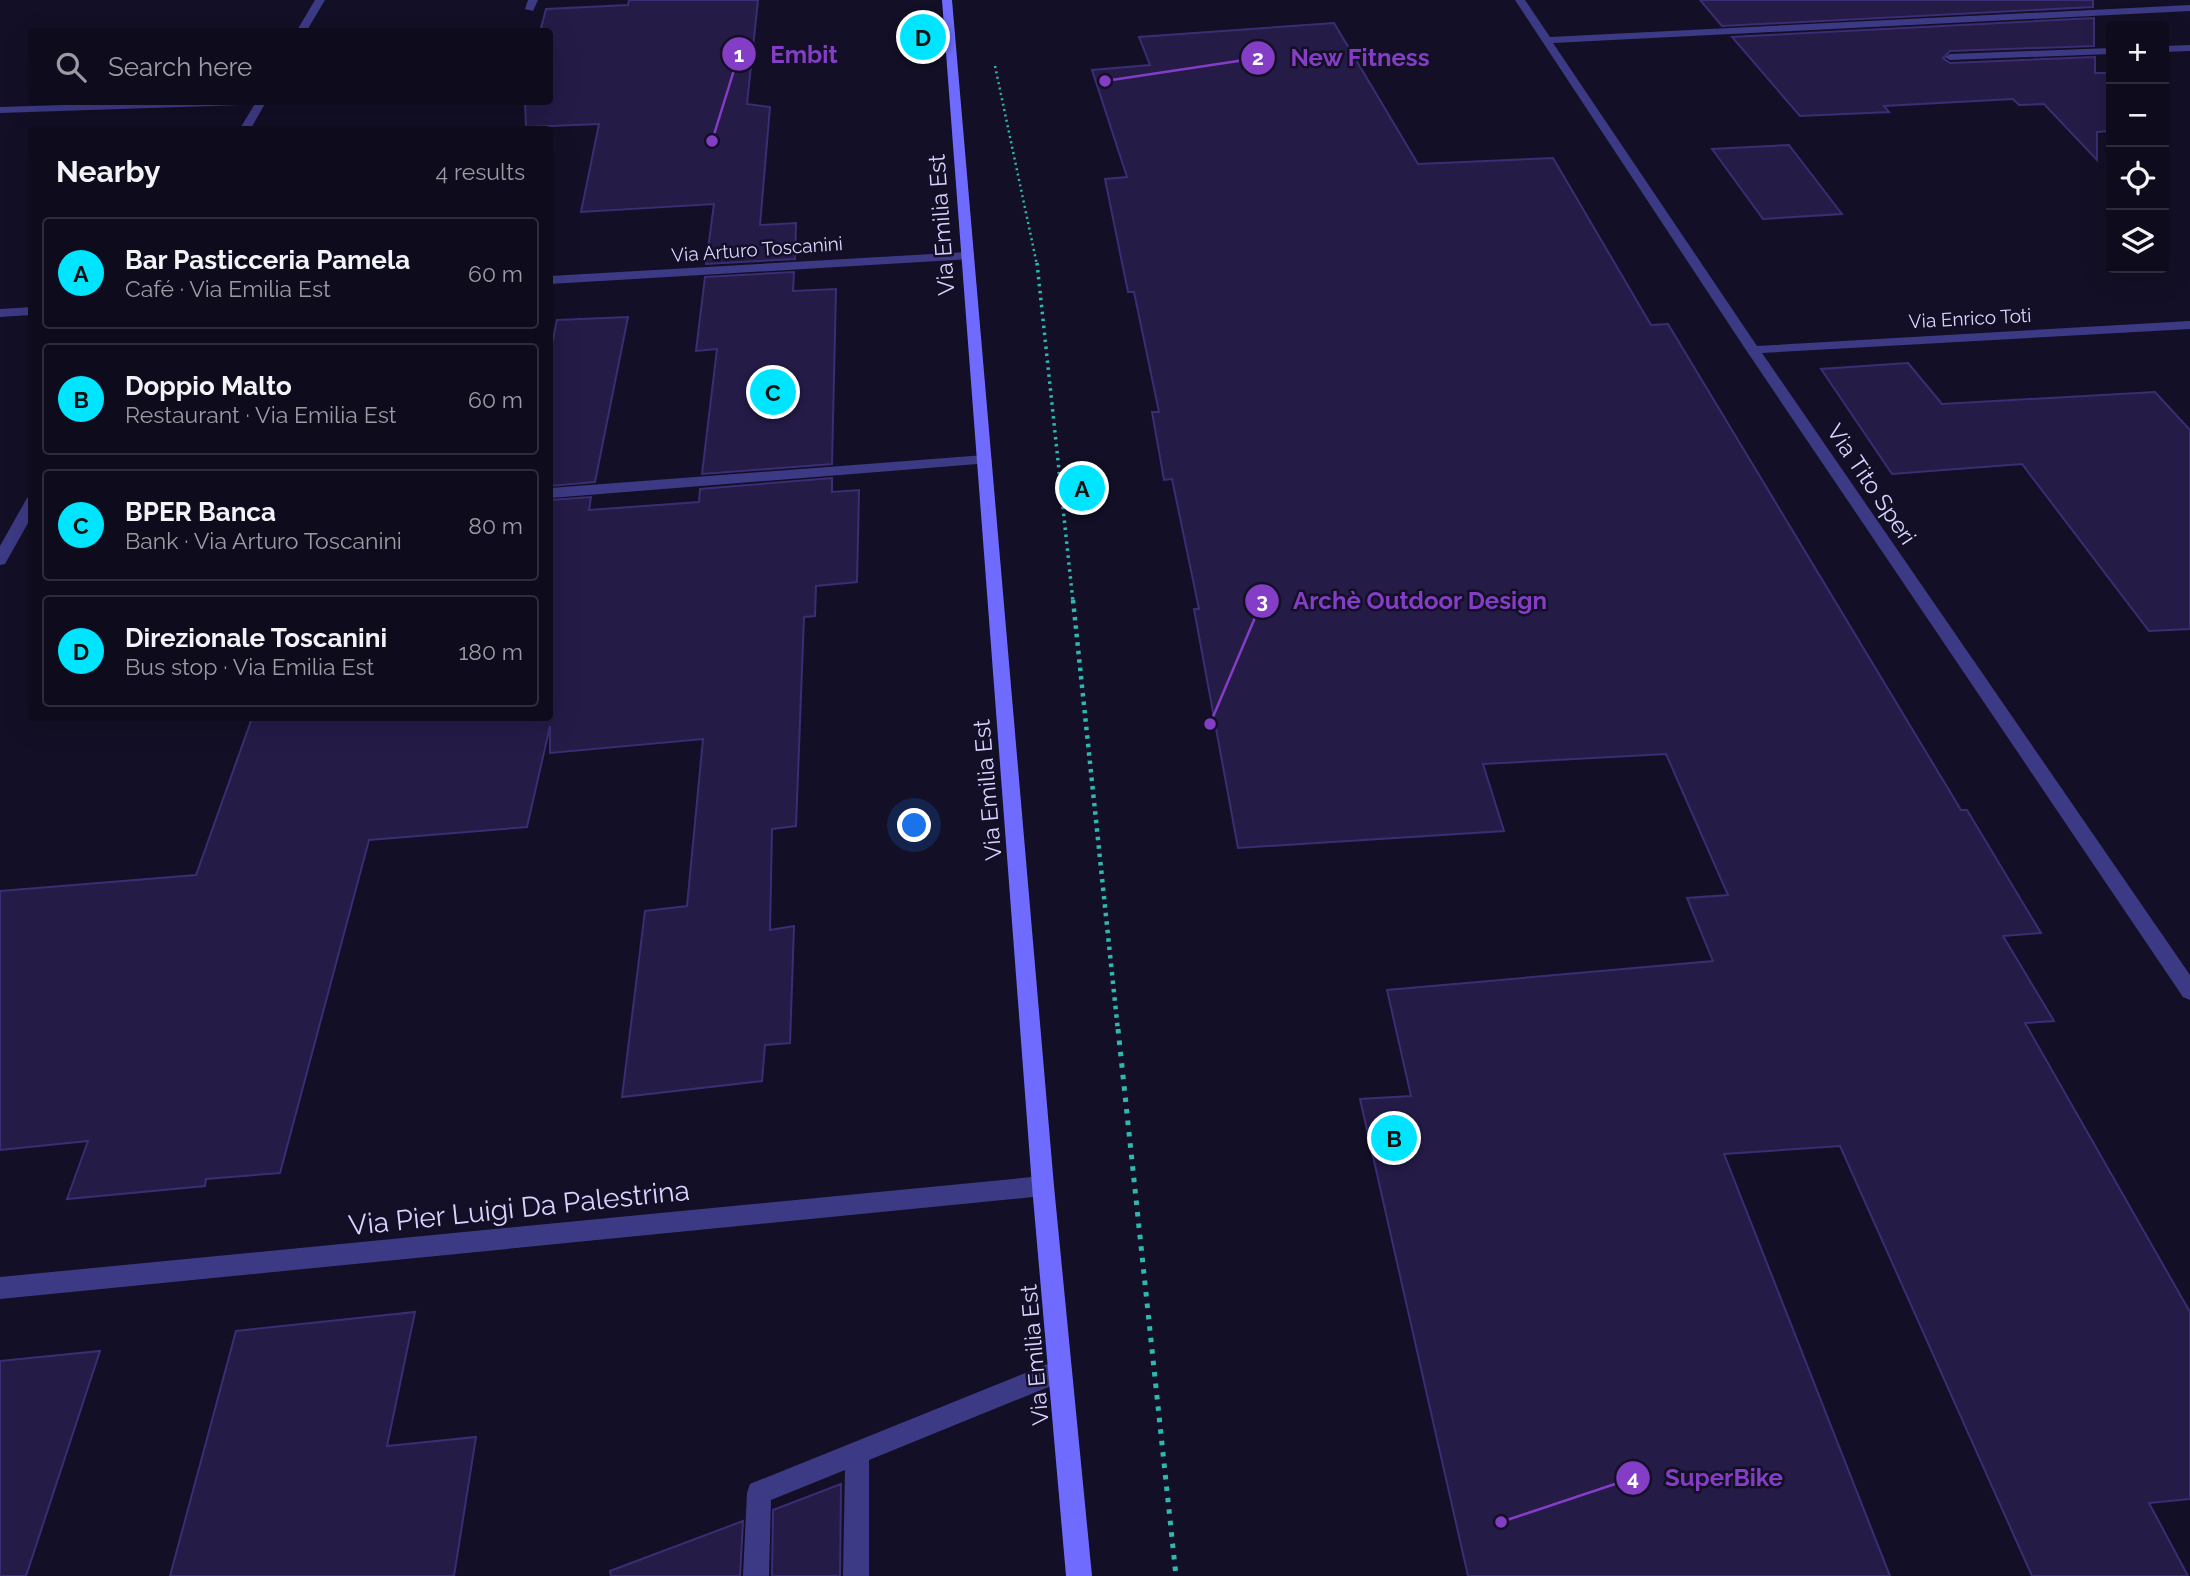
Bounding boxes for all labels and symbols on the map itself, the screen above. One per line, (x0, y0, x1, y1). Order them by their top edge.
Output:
pin: D (900, 11, 946, 63)
callout: Embit (721, 32, 852, 77)
callout: New Fitness (1241, 35, 1444, 80)
text: Embit (770, 40, 838, 69)
text: 1 (734, 42, 744, 67)
text: New Fitness (1290, 43, 1430, 72)
text: 2 (1252, 45, 1264, 70)
street label: Via Emilia Est (923, 153, 959, 297)
street label: Via Arturo Toscanini (670, 232, 844, 266)
street label: Via Enrico Toti (1908, 304, 2032, 332)
pin: C (750, 366, 796, 418)
street label: Via Tito Speri (1822, 419, 1922, 549)
pin: A (1059, 462, 1105, 514)
callout: Archè Outdoor Design (1244, 578, 1561, 623)
text: Archè Outdoor Design (1293, 586, 1547, 615)
text: 3 (1256, 588, 1268, 613)
street label: Via Emilia Est (967, 718, 1007, 862)
your location (897, 808, 931, 842)
pin: B (1371, 1112, 1417, 1164)
street label: Via Pier Luigi Da Palestrina (347, 1174, 691, 1242)
street label: Via Emilia Est (1014, 1283, 1054, 1427)
callout: SuperBike (1616, 1455, 1797, 1500)
text: SuperBike (1665, 1463, 1783, 1492)
text: 4 (1627, 1465, 1639, 1490)

